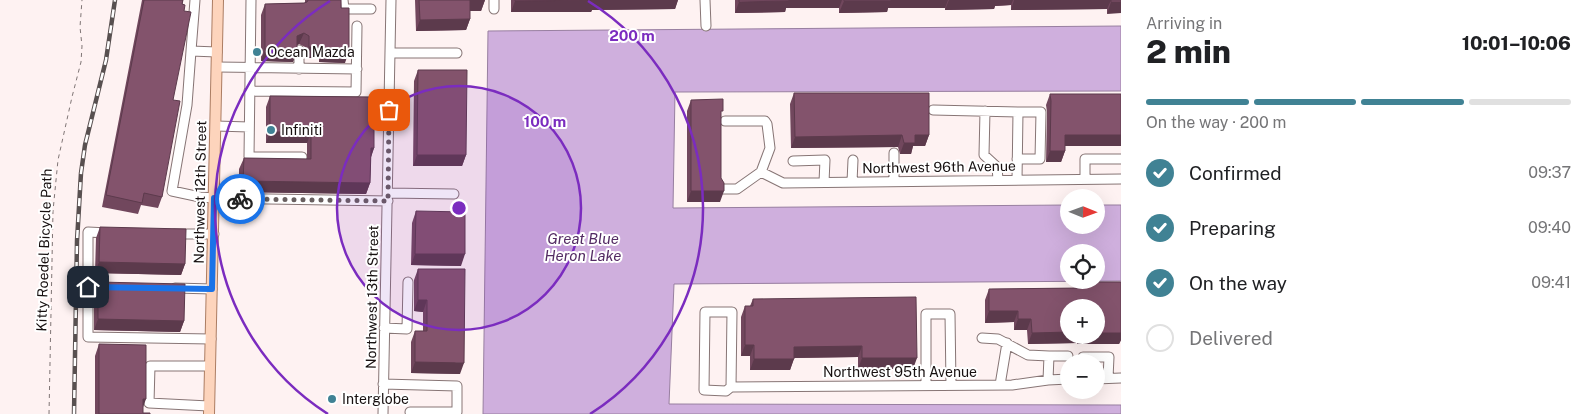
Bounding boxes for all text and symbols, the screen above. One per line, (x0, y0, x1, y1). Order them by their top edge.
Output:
text: Arriving in (1146, 14, 1222, 33)
text: 200 m (609, 27, 655, 44)
text: 10:01–10:06 (1462, 32, 1571, 54)
text: 2 min (1146, 33, 1231, 70)
place label: Ocean Mazda (267, 44, 355, 60)
marker: Ocean Mazda (251, 46, 263, 58)
pin (368, 89, 410, 131)
icon: bag (375, 96, 403, 124)
text: 100 m (524, 113, 566, 130)
text: On the way · 200 m (1146, 113, 1286, 132)
street label: Northwest 12th Street (191, 120, 209, 264)
place label: Infiniti (281, 122, 322, 138)
marker: Infiniti (265, 124, 277, 136)
street label: Northwest 96th Avenue (862, 158, 1016, 176)
icon: check (1146, 159, 1174, 187)
text: Confirmed (1189, 162, 1282, 184)
text: 09:37 (1528, 163, 1571, 182)
street label: Kitty Roedel Bicycle Path (33, 168, 55, 332)
courier (215, 174, 265, 224)
icon: bike (226, 185, 254, 213)
north arrow (1060, 189, 1105, 234)
map controls (1060, 189, 1105, 399)
centre of rings (450, 199, 468, 217)
icon: check (1146, 214, 1174, 242)
text: Preparing (1189, 217, 1276, 239)
text: 09:40 (1528, 218, 1571, 237)
street label: Northwest 13th Street (363, 225, 381, 369)
water label: Great Blue Heron Lake (545, 230, 621, 264)
button: locate (1060, 244, 1105, 289)
pin (67, 266, 109, 308)
icon: check (1146, 269, 1174, 297)
text: On the way (1189, 272, 1287, 294)
icon: home (74, 273, 102, 301)
text: 09:41 (1531, 273, 1571, 292)
button: + (1060, 299, 1105, 344)
text: Delivered (1189, 327, 1273, 349)
button: − (1060, 354, 1105, 399)
street label: Northwest 95th Avenue (823, 364, 977, 380)
place label: Interglobe (342, 391, 409, 407)
marker: Interglobe (326, 393, 338, 405)

